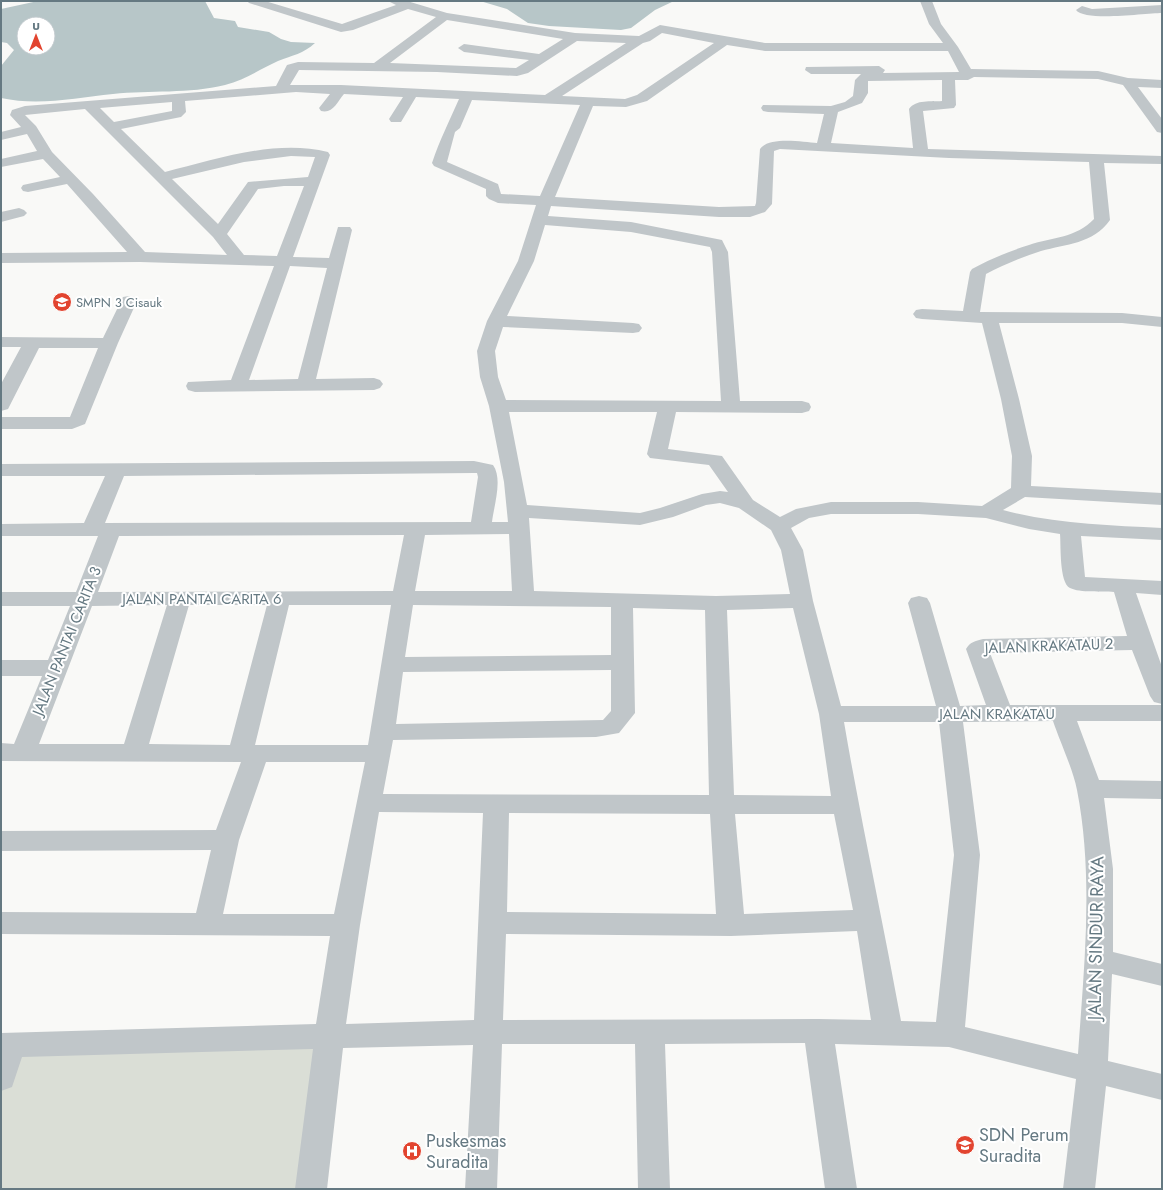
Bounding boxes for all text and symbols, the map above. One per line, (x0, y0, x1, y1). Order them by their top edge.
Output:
north arrow (16, 16, 56, 56)
text: U (32, 18, 40, 34)
school or university icon: SMPN 3 Cisauk (51, 291, 73, 313)
place label: SMPN 3 Cisauk (76, 293, 162, 312)
street label: JALAN PANTAI CARITA 3 (26, 563, 107, 721)
street label: JALAN PANTAI CARITA 6 (120, 588, 282, 610)
street label: JALAN KRAKATAU 2 (982, 633, 1114, 659)
street label: JALAN KRAKATAU (937, 703, 1055, 725)
street label: JALAN SINDUR RAYA (1082, 856, 1110, 1022)
place label: SDN Perum Suradita (979, 1122, 1069, 1169)
place label: Puskesmas Suradita (426, 1128, 506, 1175)
school or university icon: SDN Perum Suradita (954, 1134, 976, 1156)
hospital icon: Puskesmas Suradita (401, 1140, 423, 1162)

